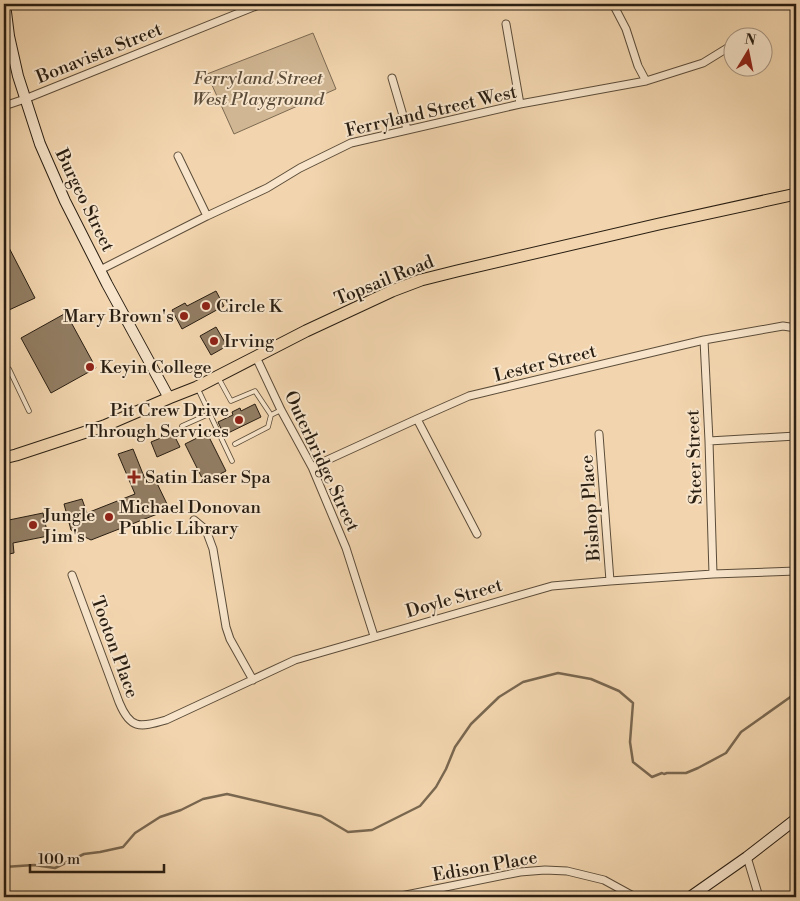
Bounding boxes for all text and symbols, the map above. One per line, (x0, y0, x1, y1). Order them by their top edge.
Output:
street label: Bonavista Street (32, 18, 166, 90)
north arrow (722, 28, 772, 78)
text: N (743, 30, 757, 50)
park label: Ferryland Street West Playground (192, 67, 325, 111)
street label: Ferryland Street West (343, 80, 520, 142)
street label: Burgeo Street (49, 144, 120, 256)
street label: Topsail Road (331, 250, 438, 311)
place label: Circle K (216, 295, 284, 318)
marker: Circle K (200, 300, 212, 312)
place label: Mary Brown's (63, 305, 174, 328)
marker: Mary Brown's (178, 310, 190, 322)
place label: Irving (224, 330, 275, 353)
marker: Irving (208, 335, 220, 347)
street label: Lester Street (492, 340, 599, 387)
place label: Keyin College (100, 356, 212, 379)
marker: Keyin College (84, 361, 96, 373)
street label: Outerbridge Street (279, 387, 364, 536)
place label: Pit Crew Drive Through Services (85, 399, 229, 443)
street label: Steer Street (681, 408, 708, 505)
marker: Pit Crew Drive Through Services (233, 414, 245, 426)
street label: Bishop Place (575, 454, 606, 563)
place label: Satin Laser Spa (145, 466, 271, 489)
marker: Satin Laser Spa (127, 470, 141, 484)
place label: Michael Donovan Public Library (119, 496, 261, 540)
place label: Jungle Jim's (42, 504, 95, 548)
marker: Michael Donovan Public Library (103, 511, 115, 523)
marker: Jungle Jim's (27, 519, 39, 531)
street label: Doyle Street (403, 574, 506, 623)
street label: Tooton Place (85, 593, 144, 701)
scale bar (30, 841, 164, 873)
street label: Edison Place (431, 846, 539, 887)
text: 100 m (38, 850, 80, 869)

